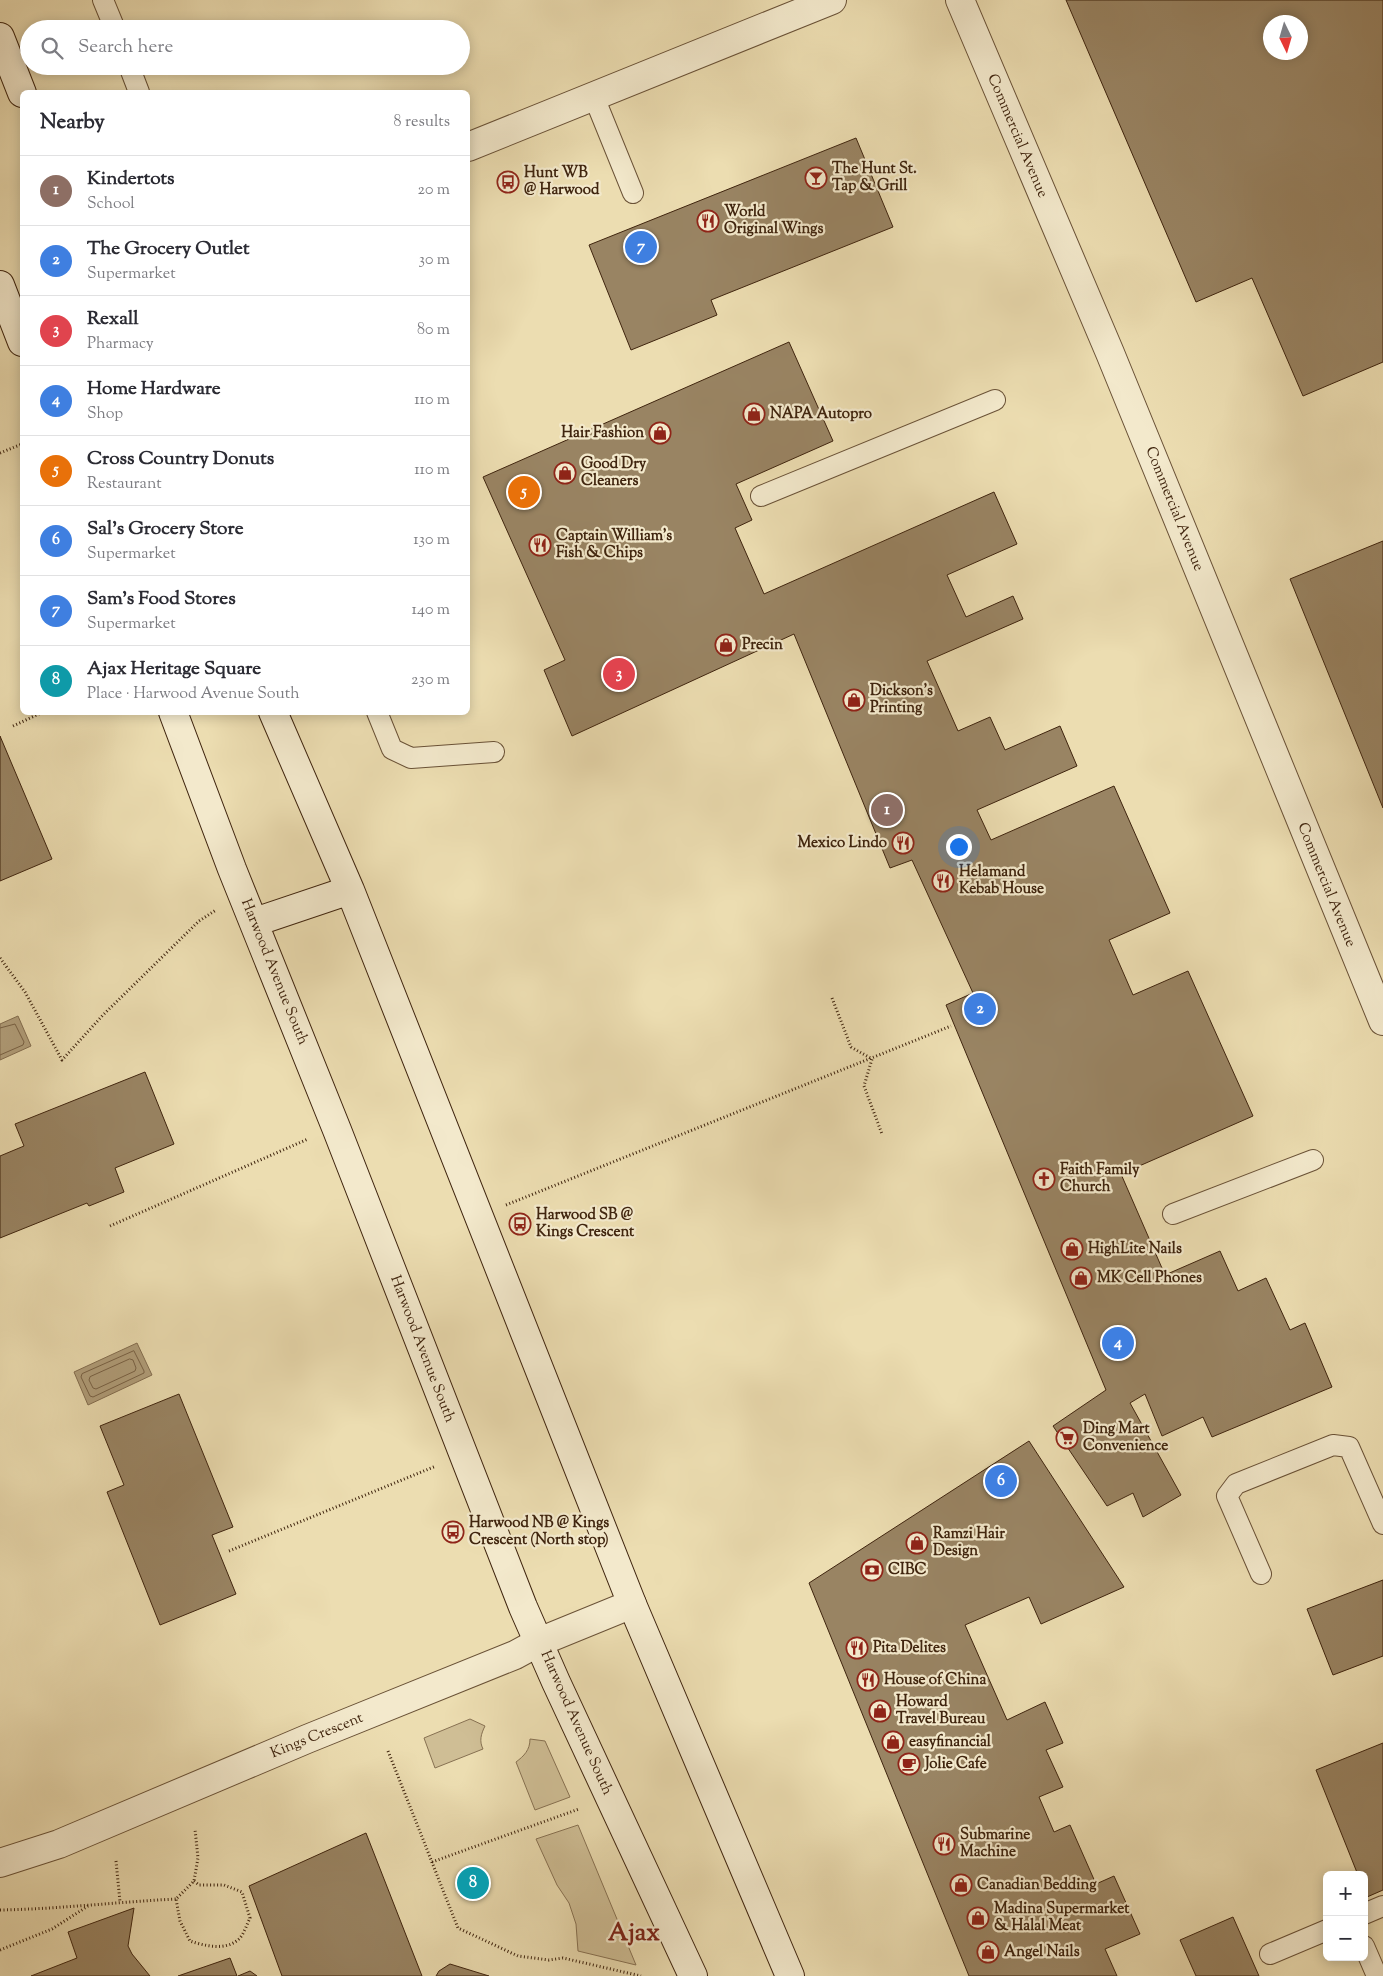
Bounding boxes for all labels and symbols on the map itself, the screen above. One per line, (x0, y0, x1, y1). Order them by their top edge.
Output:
north arrow (1263, 15, 1308, 60)
street label: Commercial Avenue (981, 71, 1053, 201)
place label: The Hunt St. Tap & Grill (832, 159, 917, 197)
place label: Hunt WB @ Harwood (524, 163, 600, 201)
bar icon: The Hunt St. Tap & Grill (804, 166, 828, 190)
bus stop icon: Hunt WB @ Harwood (496, 170, 520, 194)
place label: World Original Wings (724, 202, 823, 240)
restaurant icon: World Original Wings (696, 209, 720, 233)
pin: 7 (625, 228, 657, 266)
shop icon: NAPA Autopro (742, 402, 766, 426)
place label: NAPA Autopro (770, 404, 872, 425)
shop icon: Hair Fashion (648, 421, 672, 445)
place label: Hair Fashion (561, 423, 644, 444)
street label: Commercial Avenue (1139, 444, 1209, 574)
place label: Good Dry Cleaners (581, 454, 647, 492)
shop icon: Good Dry Cleaners (553, 461, 577, 485)
pin: 5 (508, 473, 540, 511)
place label: Captain William's Fish & Chips (556, 526, 672, 564)
restaurant icon: Captain William's Fish & Chips (528, 533, 552, 557)
shop icon: Precin (714, 633, 738, 657)
place label: Precin (742, 635, 783, 656)
pin: 3 (603, 655, 635, 693)
place label: Dickson's Printing (870, 681, 933, 719)
shop icon: Dickson's Printing (842, 688, 866, 712)
pin: 1 (871, 791, 903, 829)
street label: Commercial Avenue (1291, 820, 1361, 950)
restaurant icon: Mexico Lindo (891, 831, 915, 855)
place label: Mexico Lindo (797, 833, 887, 854)
your location (946, 834, 972, 860)
place label: Helamand Kebab House (959, 862, 1044, 900)
restaurant icon: Helamand Kebab House (931, 869, 955, 893)
street label: Harwood Avenue South (235, 896, 313, 1048)
pin: 2 (964, 990, 996, 1028)
place label: Faith Family Church (1060, 1160, 1140, 1198)
church icon: Faith Family Church (1032, 1167, 1056, 1191)
place label: Harwood SB @ Kings Crescent (536, 1205, 635, 1243)
bus stop icon: Harwood SB @ Kings Crescent (508, 1212, 532, 1236)
shop icon: HighLite Nails (1060, 1237, 1084, 1261)
place label: HighLite Nails (1088, 1239, 1182, 1260)
shop icon: MK Cell Phones (1069, 1266, 1093, 1290)
place label: MK Cell Phones (1097, 1268, 1202, 1289)
street label: Harwood Avenue South (384, 1272, 460, 1426)
pin: 4 (1102, 1324, 1134, 1362)
place label: Ding Mart Convenience (1083, 1419, 1168, 1457)
supermarket icon: Ding Mart Convenience (1055, 1426, 1079, 1450)
pin: 6 (985, 1462, 1017, 1500)
place label: Harwood NB @ Kings Crescent (North stop) (469, 1513, 609, 1551)
bus stop icon: Harwood NB @ Kings Crescent (North stop) (441, 1520, 465, 1544)
place label: Ramzi Hair Design (933, 1524, 1005, 1562)
shop icon: Ramzi Hair Design (905, 1531, 929, 1555)
bank icon: CIBC (860, 1558, 884, 1582)
place label: CIBC (888, 1560, 927, 1581)
restaurant icon: Pita Delites (845, 1636, 869, 1660)
place label: Pita Delites (873, 1638, 946, 1659)
street label: Harwood Avenue South (535, 1647, 617, 1799)
restaurant icon: House of China (856, 1668, 880, 1692)
place label: House of China (884, 1670, 986, 1691)
place label: Howard Travel Bureau (896, 1692, 986, 1730)
shop icon: Howard Travel Bureau (868, 1699, 892, 1723)
street label: Kings Crescent (268, 1708, 366, 1764)
shop icon: easyfinancial (881, 1730, 905, 1754)
place label: easyfinancial (909, 1732, 992, 1753)
cafe icon: Jolie Cafe (897, 1752, 921, 1776)
place label: Jolie Cafe (924, 1754, 987, 1775)
place label: Submarine Machine (960, 1825, 1030, 1863)
restaurant icon: Submarine Machine (932, 1832, 956, 1856)
pin: 8 (457, 1864, 489, 1902)
shop icon: Canadian Bedding (949, 1873, 973, 1897)
place label: Canadian Bedding (977, 1875, 1097, 1896)
place label: Madina Supermarket & Halal Meat (994, 1899, 1130, 1937)
shop icon: Madina Supermarket & Halal Meat (966, 1906, 990, 1930)
district label: Ajax (608, 1916, 660, 1952)
shop icon: Angel Nails (976, 1940, 1000, 1964)
place label: Angel Nails (1004, 1942, 1080, 1963)

